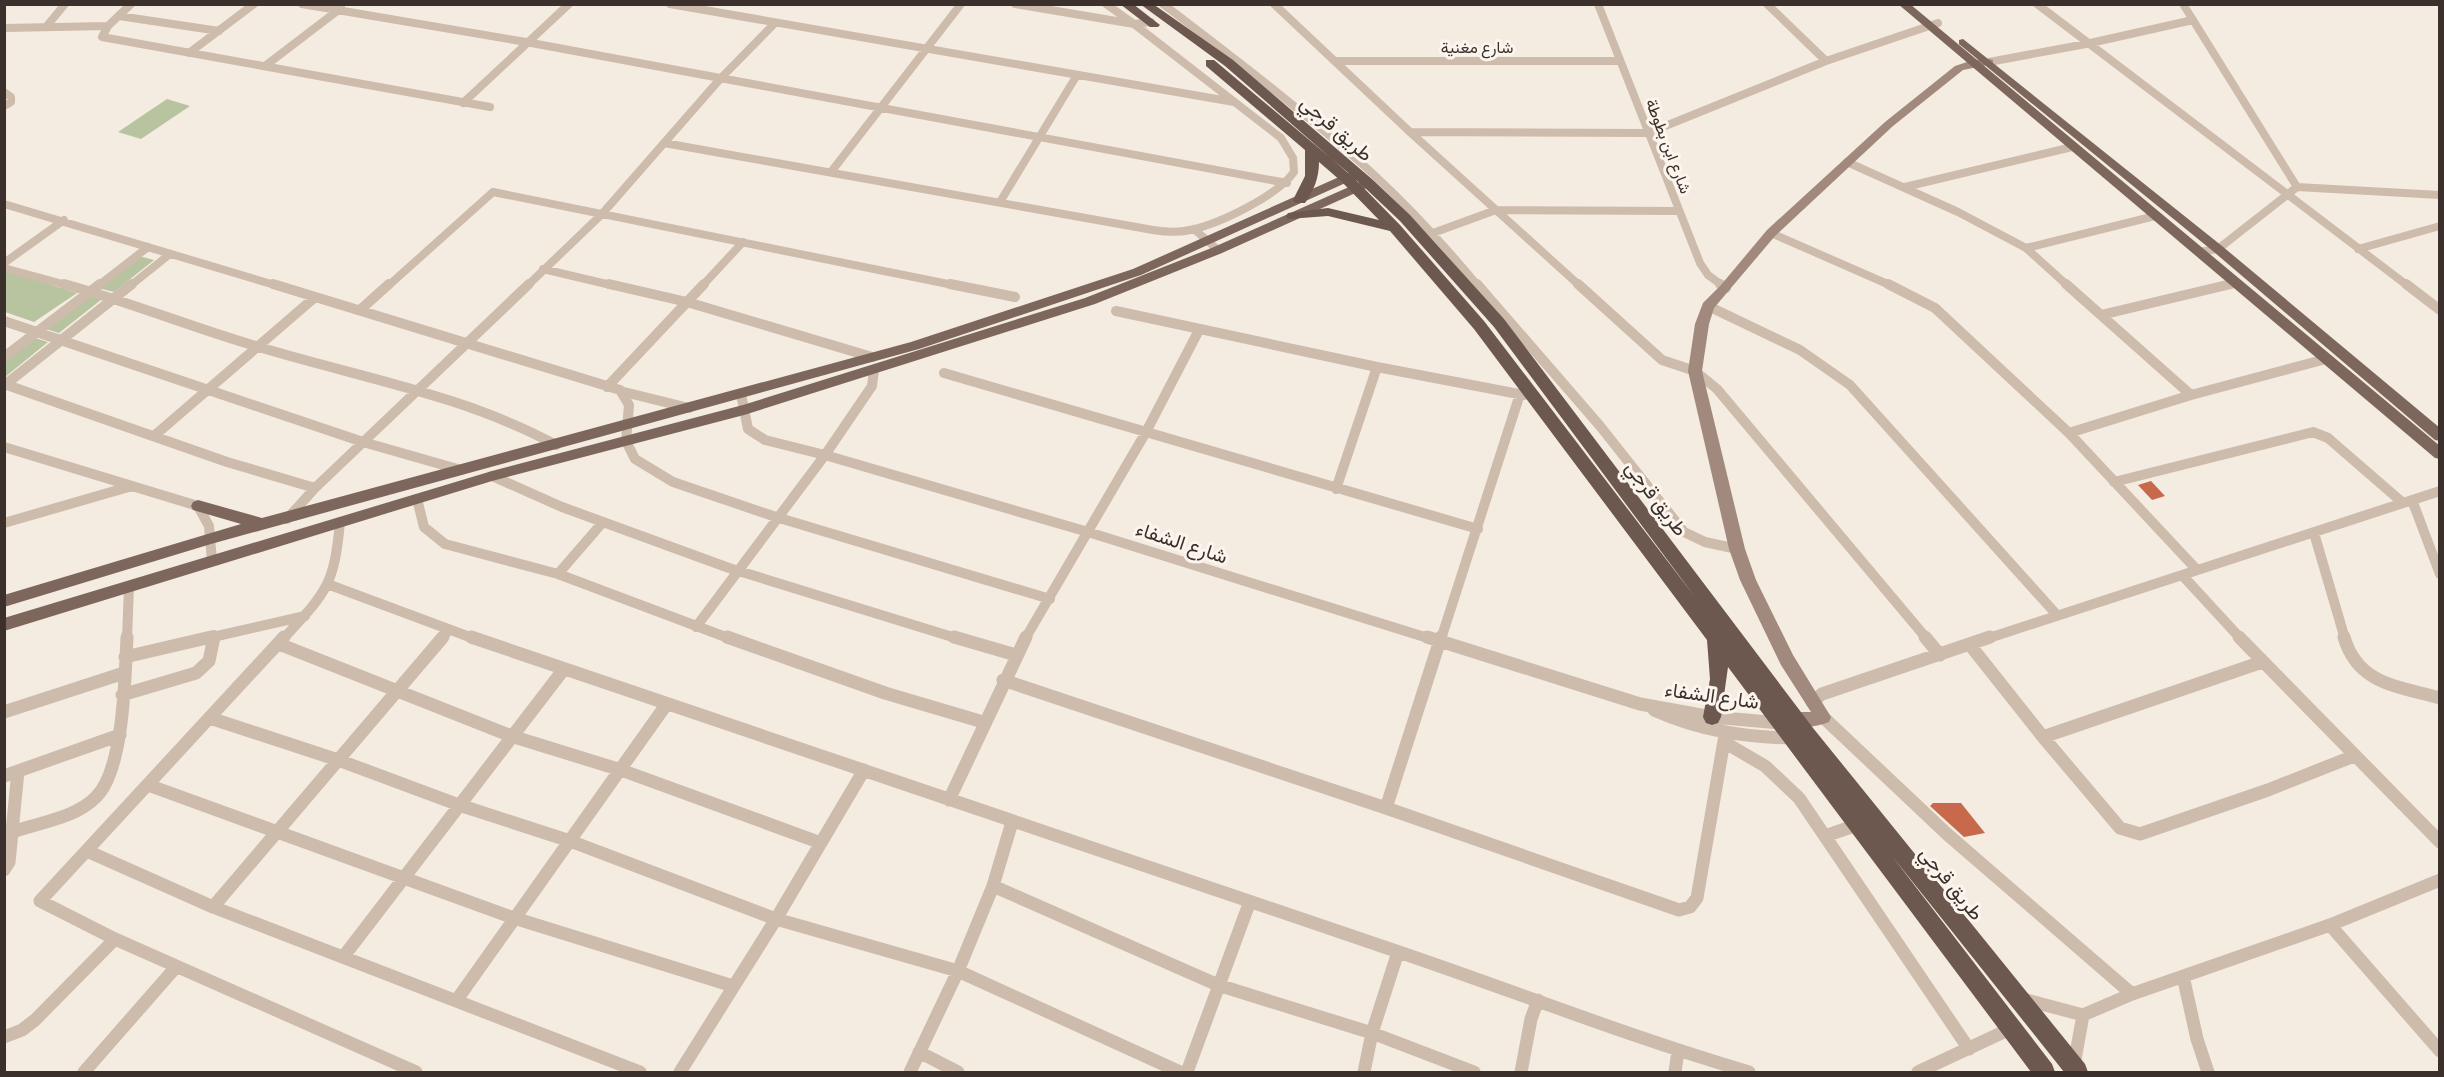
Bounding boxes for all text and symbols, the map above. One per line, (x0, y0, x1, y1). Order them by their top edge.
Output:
street label: شارع مغنية (1441, 36, 1513, 59)
street label: طريق قرجي (1292, 89, 1379, 170)
street label: شارع ابن بطوطة (1640, 95, 1697, 197)
street label: طريق قرجي (1617, 455, 1694, 544)
street label: شارع الشفاء (1132, 515, 1231, 570)
street label: شارع الشفاء (1663, 675, 1761, 716)
street label: طريق قرجي (1911, 840, 1990, 928)

